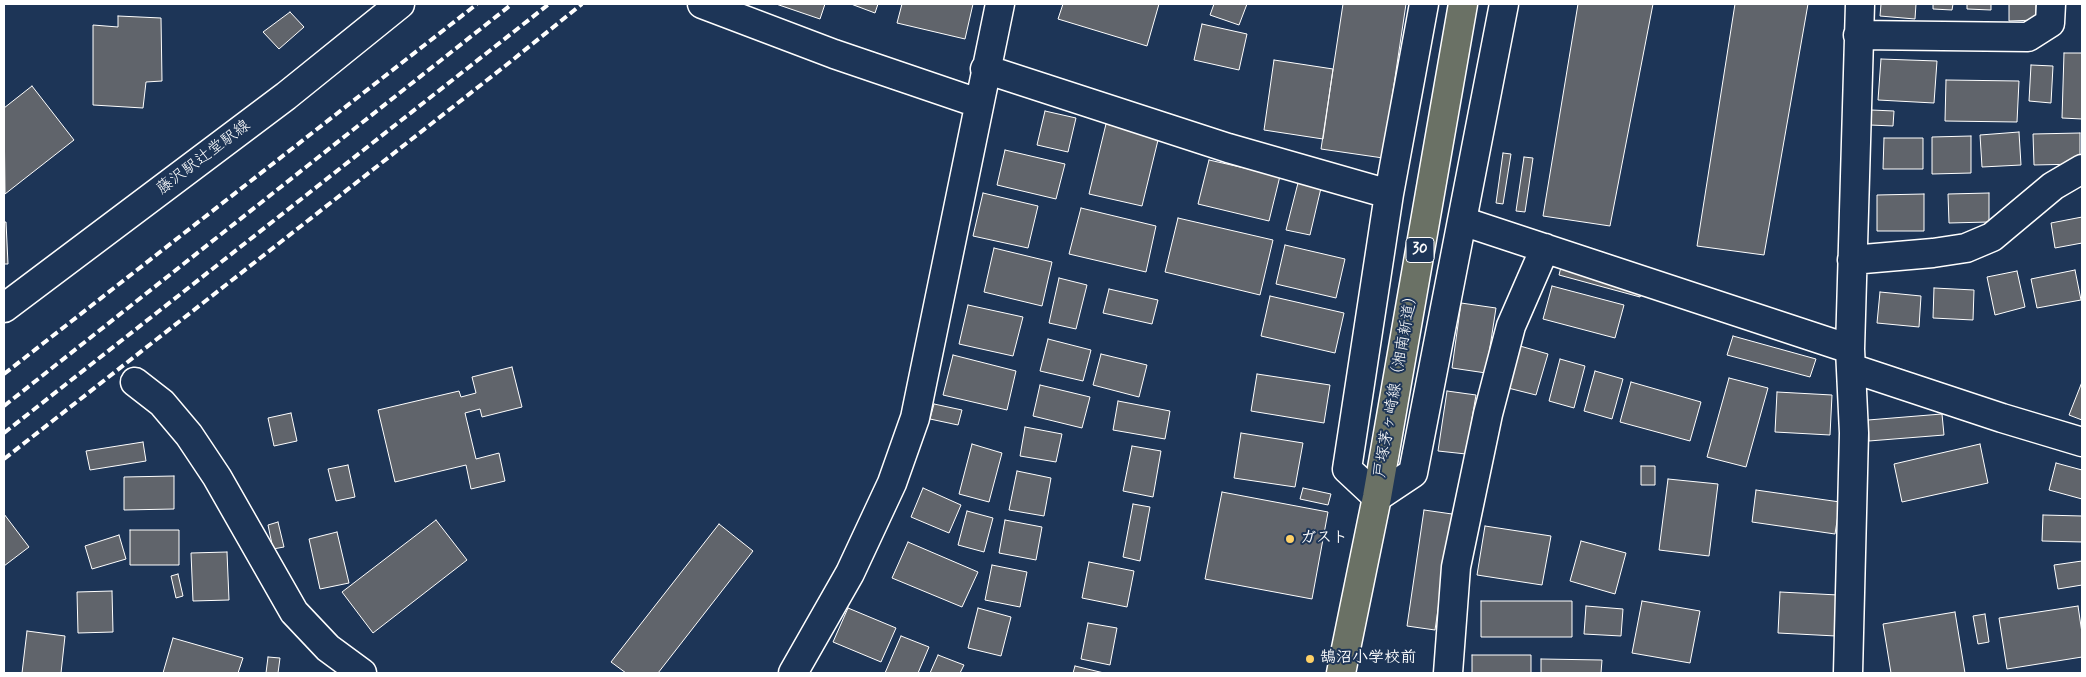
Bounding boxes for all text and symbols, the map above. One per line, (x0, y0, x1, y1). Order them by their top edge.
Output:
street label: 藤沢駅辻堂駅線 (153, 117, 255, 199)
road number: 30 (1406, 238, 1434, 262)
street label: 戸塚茅ヶ崎線（湘南新道） (1371, 287, 1423, 479)
place label: ガスト (1300, 529, 1348, 549)
marker: ガスト (1284, 533, 1296, 545)
place label: 鵠沼小学校前 (1320, 649, 1416, 669)
marker: 鵠沼小学校前 (1304, 653, 1316, 665)

